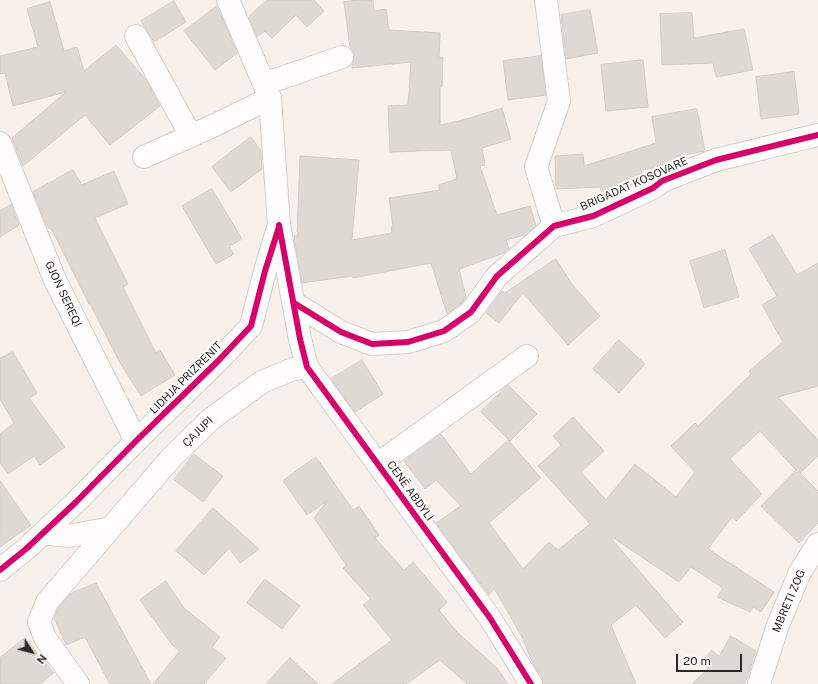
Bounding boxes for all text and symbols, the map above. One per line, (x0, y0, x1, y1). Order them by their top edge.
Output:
street label: BRIGADAT KOSOVARE (578, 154, 690, 214)
street label: GJON SEREQI (42, 259, 84, 329)
street label: LIDHJA PRIZRENIT (147, 339, 225, 417)
street label: ÇAJUPI (180, 414, 216, 450)
street label: CENË ABDYLI (384, 458, 436, 524)
street label: MBRETI ZOG (770, 568, 808, 634)
north arrow (12, 632, 52, 672)
scale bar (678, 646, 744, 672)
text: N (34, 652, 49, 666)
text: 20 m (683, 654, 711, 668)

